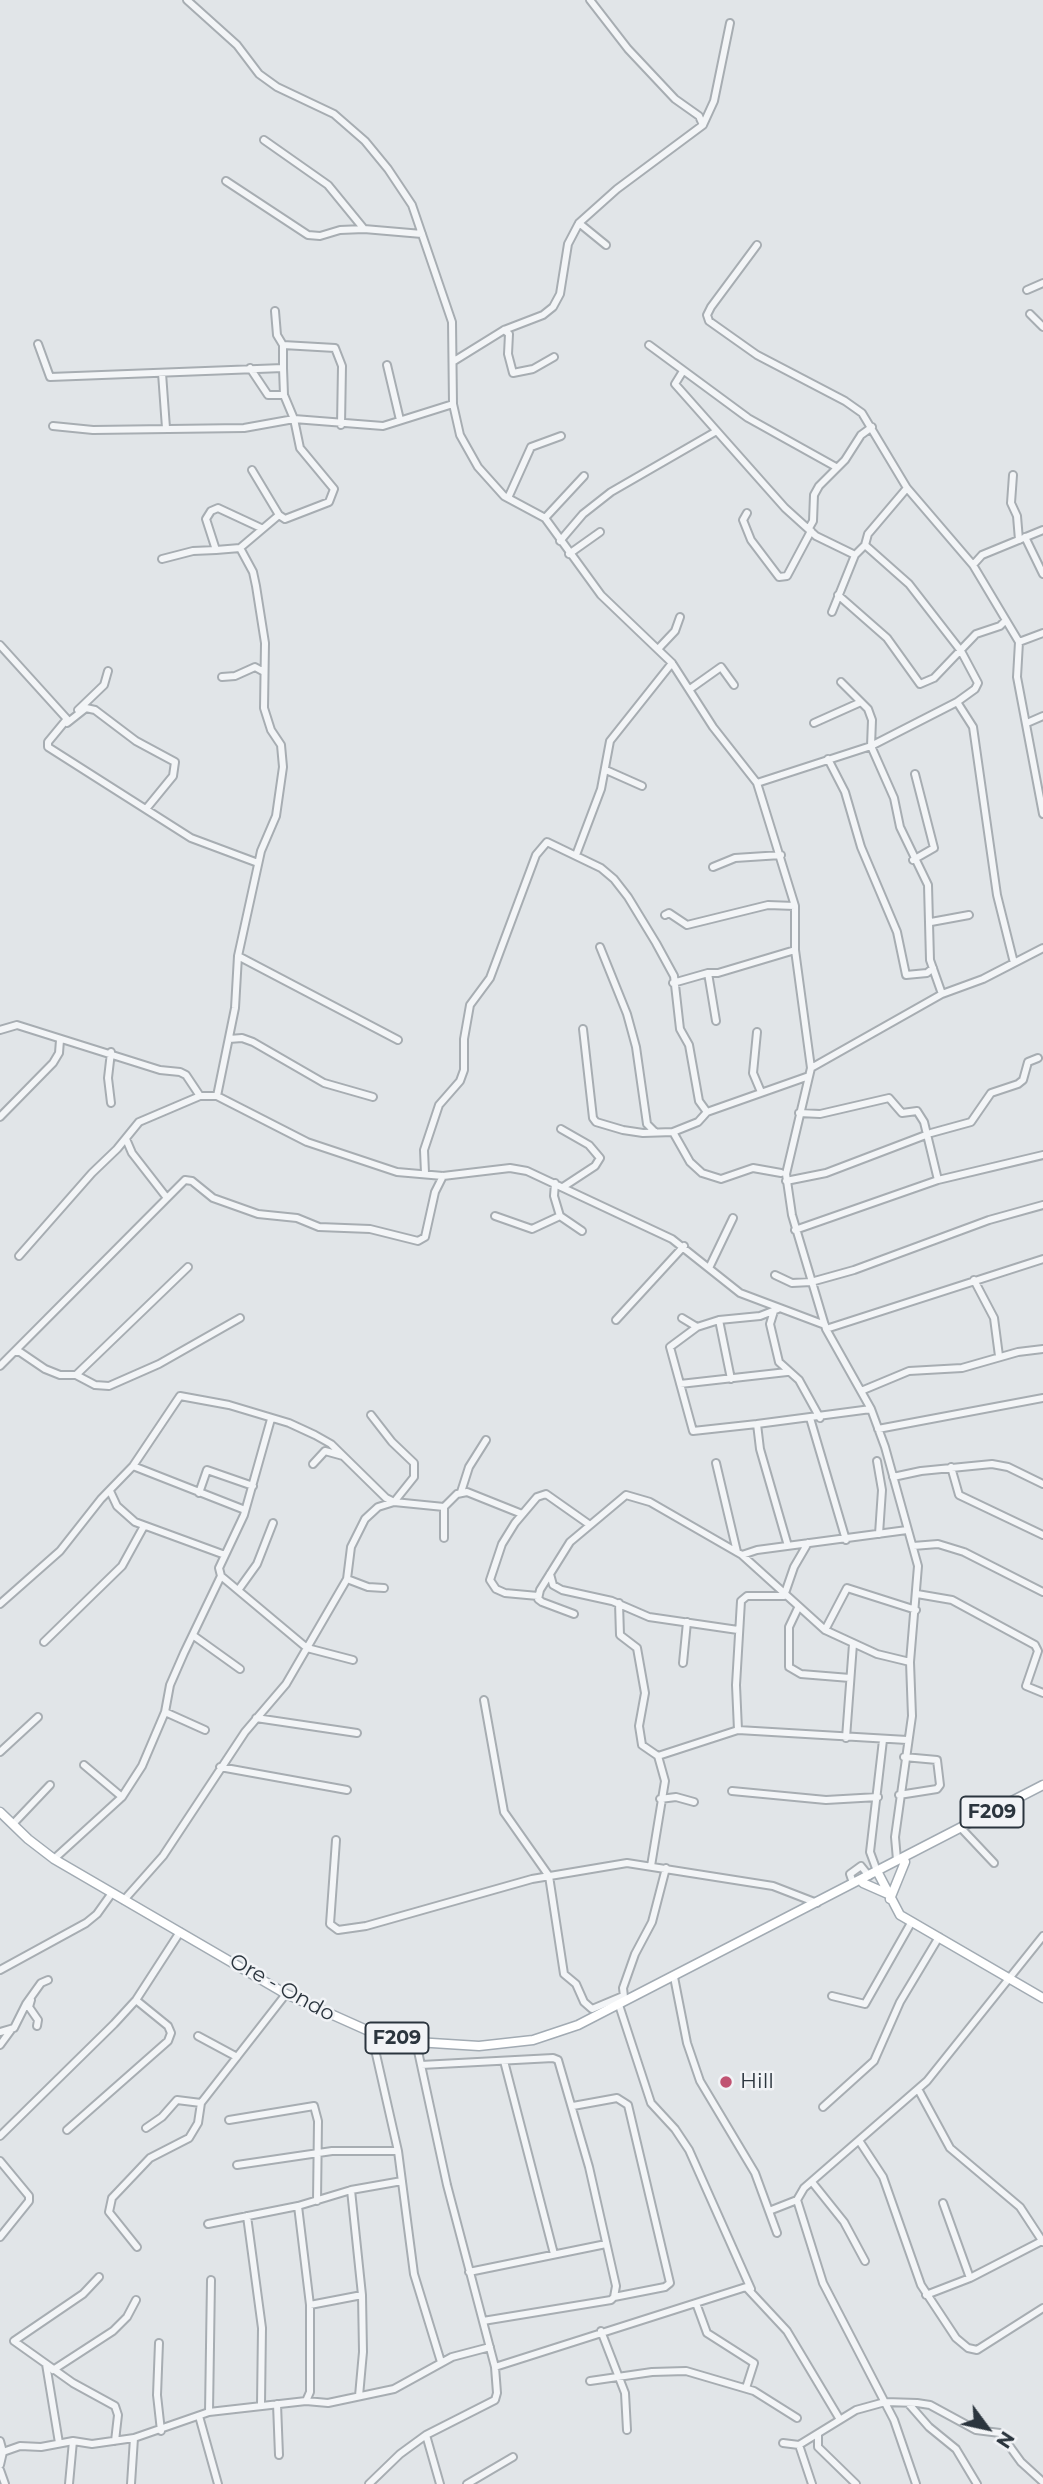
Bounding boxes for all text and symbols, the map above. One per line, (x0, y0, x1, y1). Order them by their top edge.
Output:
road number: F209 (960, 1796, 1024, 1828)
street label: Ore - Ondo (225, 1949, 339, 2027)
road number: F209 (366, 2022, 428, 2054)
place label: Hill (740, 2069, 774, 2095)
marker: Hill (718, 2074, 734, 2090)
north arrow (952, 2393, 1022, 2463)
text: N (991, 2427, 1019, 2452)

